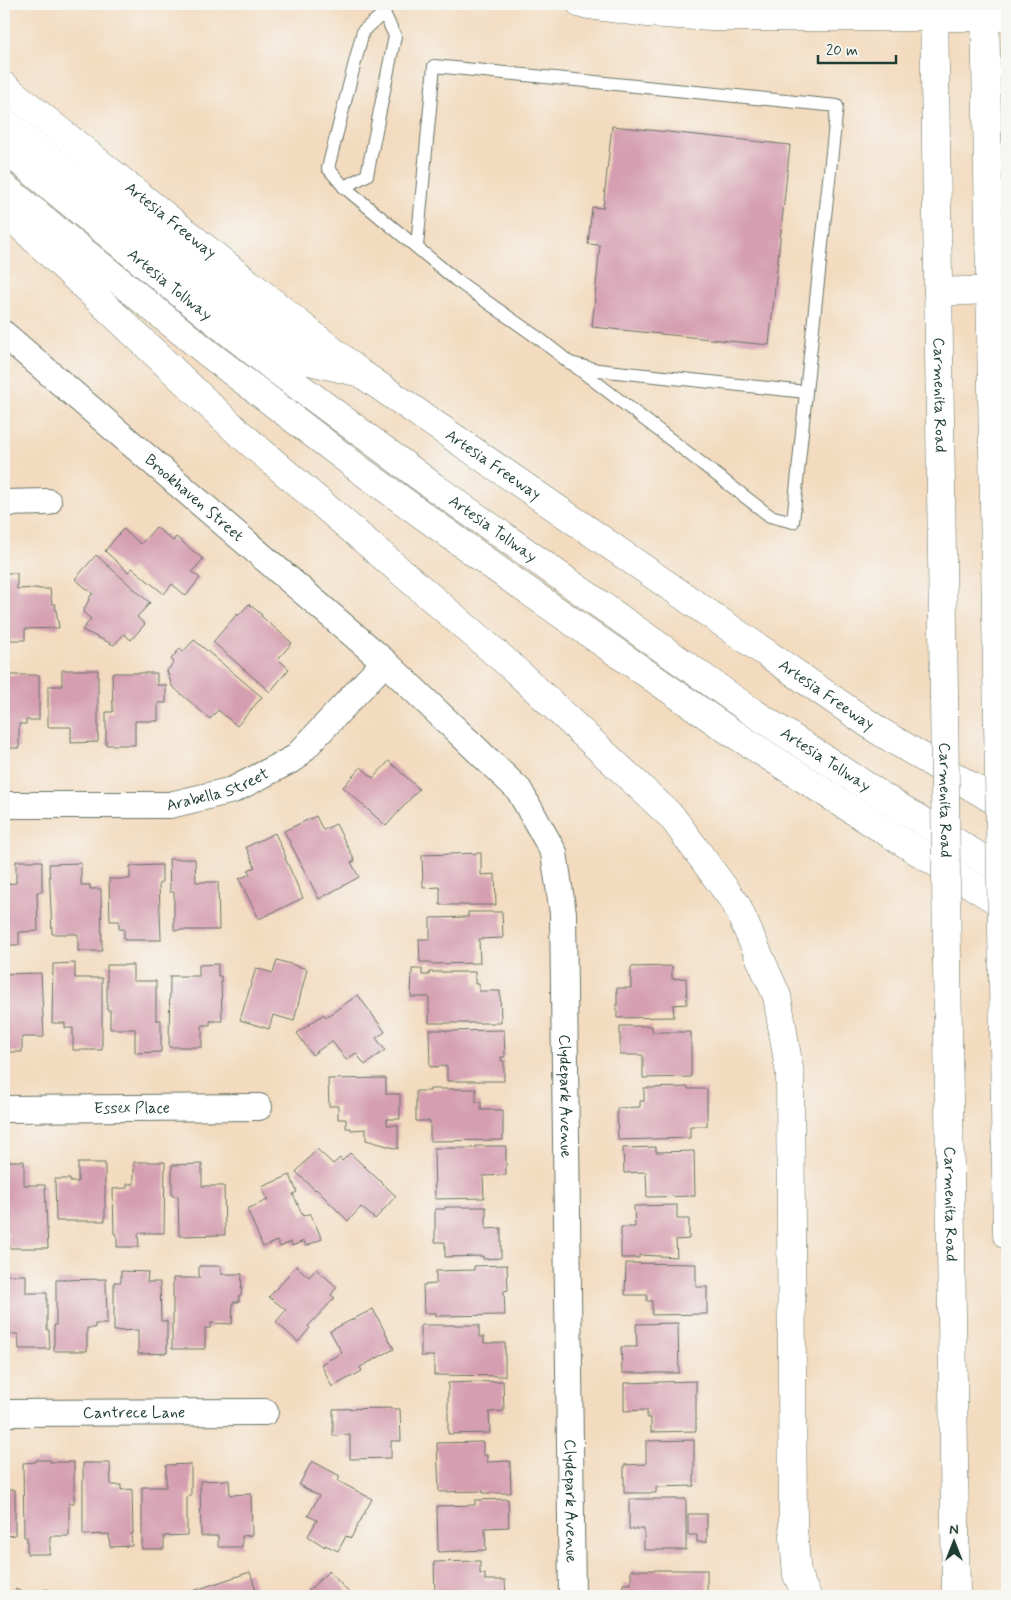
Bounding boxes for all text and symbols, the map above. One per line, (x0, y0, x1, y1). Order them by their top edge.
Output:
scale bar (818, 32, 896, 64)
text: 20 m (826, 41, 858, 61)
street label: Artesia Freeway (121, 177, 221, 263)
street label: Artesia Tollway (123, 244, 217, 325)
street label: Carmenita Road (928, 337, 951, 453)
street label: Artesia Freeway (441, 424, 545, 505)
street label: Brookhaven Street (140, 449, 248, 546)
street label: Artesia Tollway (445, 490, 541, 567)
street label: Artesia Freeway (775, 655, 878, 735)
street label: Artesia Tollway (777, 723, 875, 797)
street label: Carmenita Road (934, 742, 956, 858)
street label: Arabella Street (164, 763, 273, 816)
street label: Clydepark Avenue (554, 1034, 577, 1159)
street label: Essex Place (94, 1097, 170, 1119)
street label: Carmenita Road (939, 1146, 962, 1262)
street label: Cantrece Lane (83, 1402, 185, 1423)
street label: Clydepark Avenue (559, 1439, 582, 1564)
north arrow (928, 1518, 978, 1568)
text: N (949, 1521, 959, 1539)

